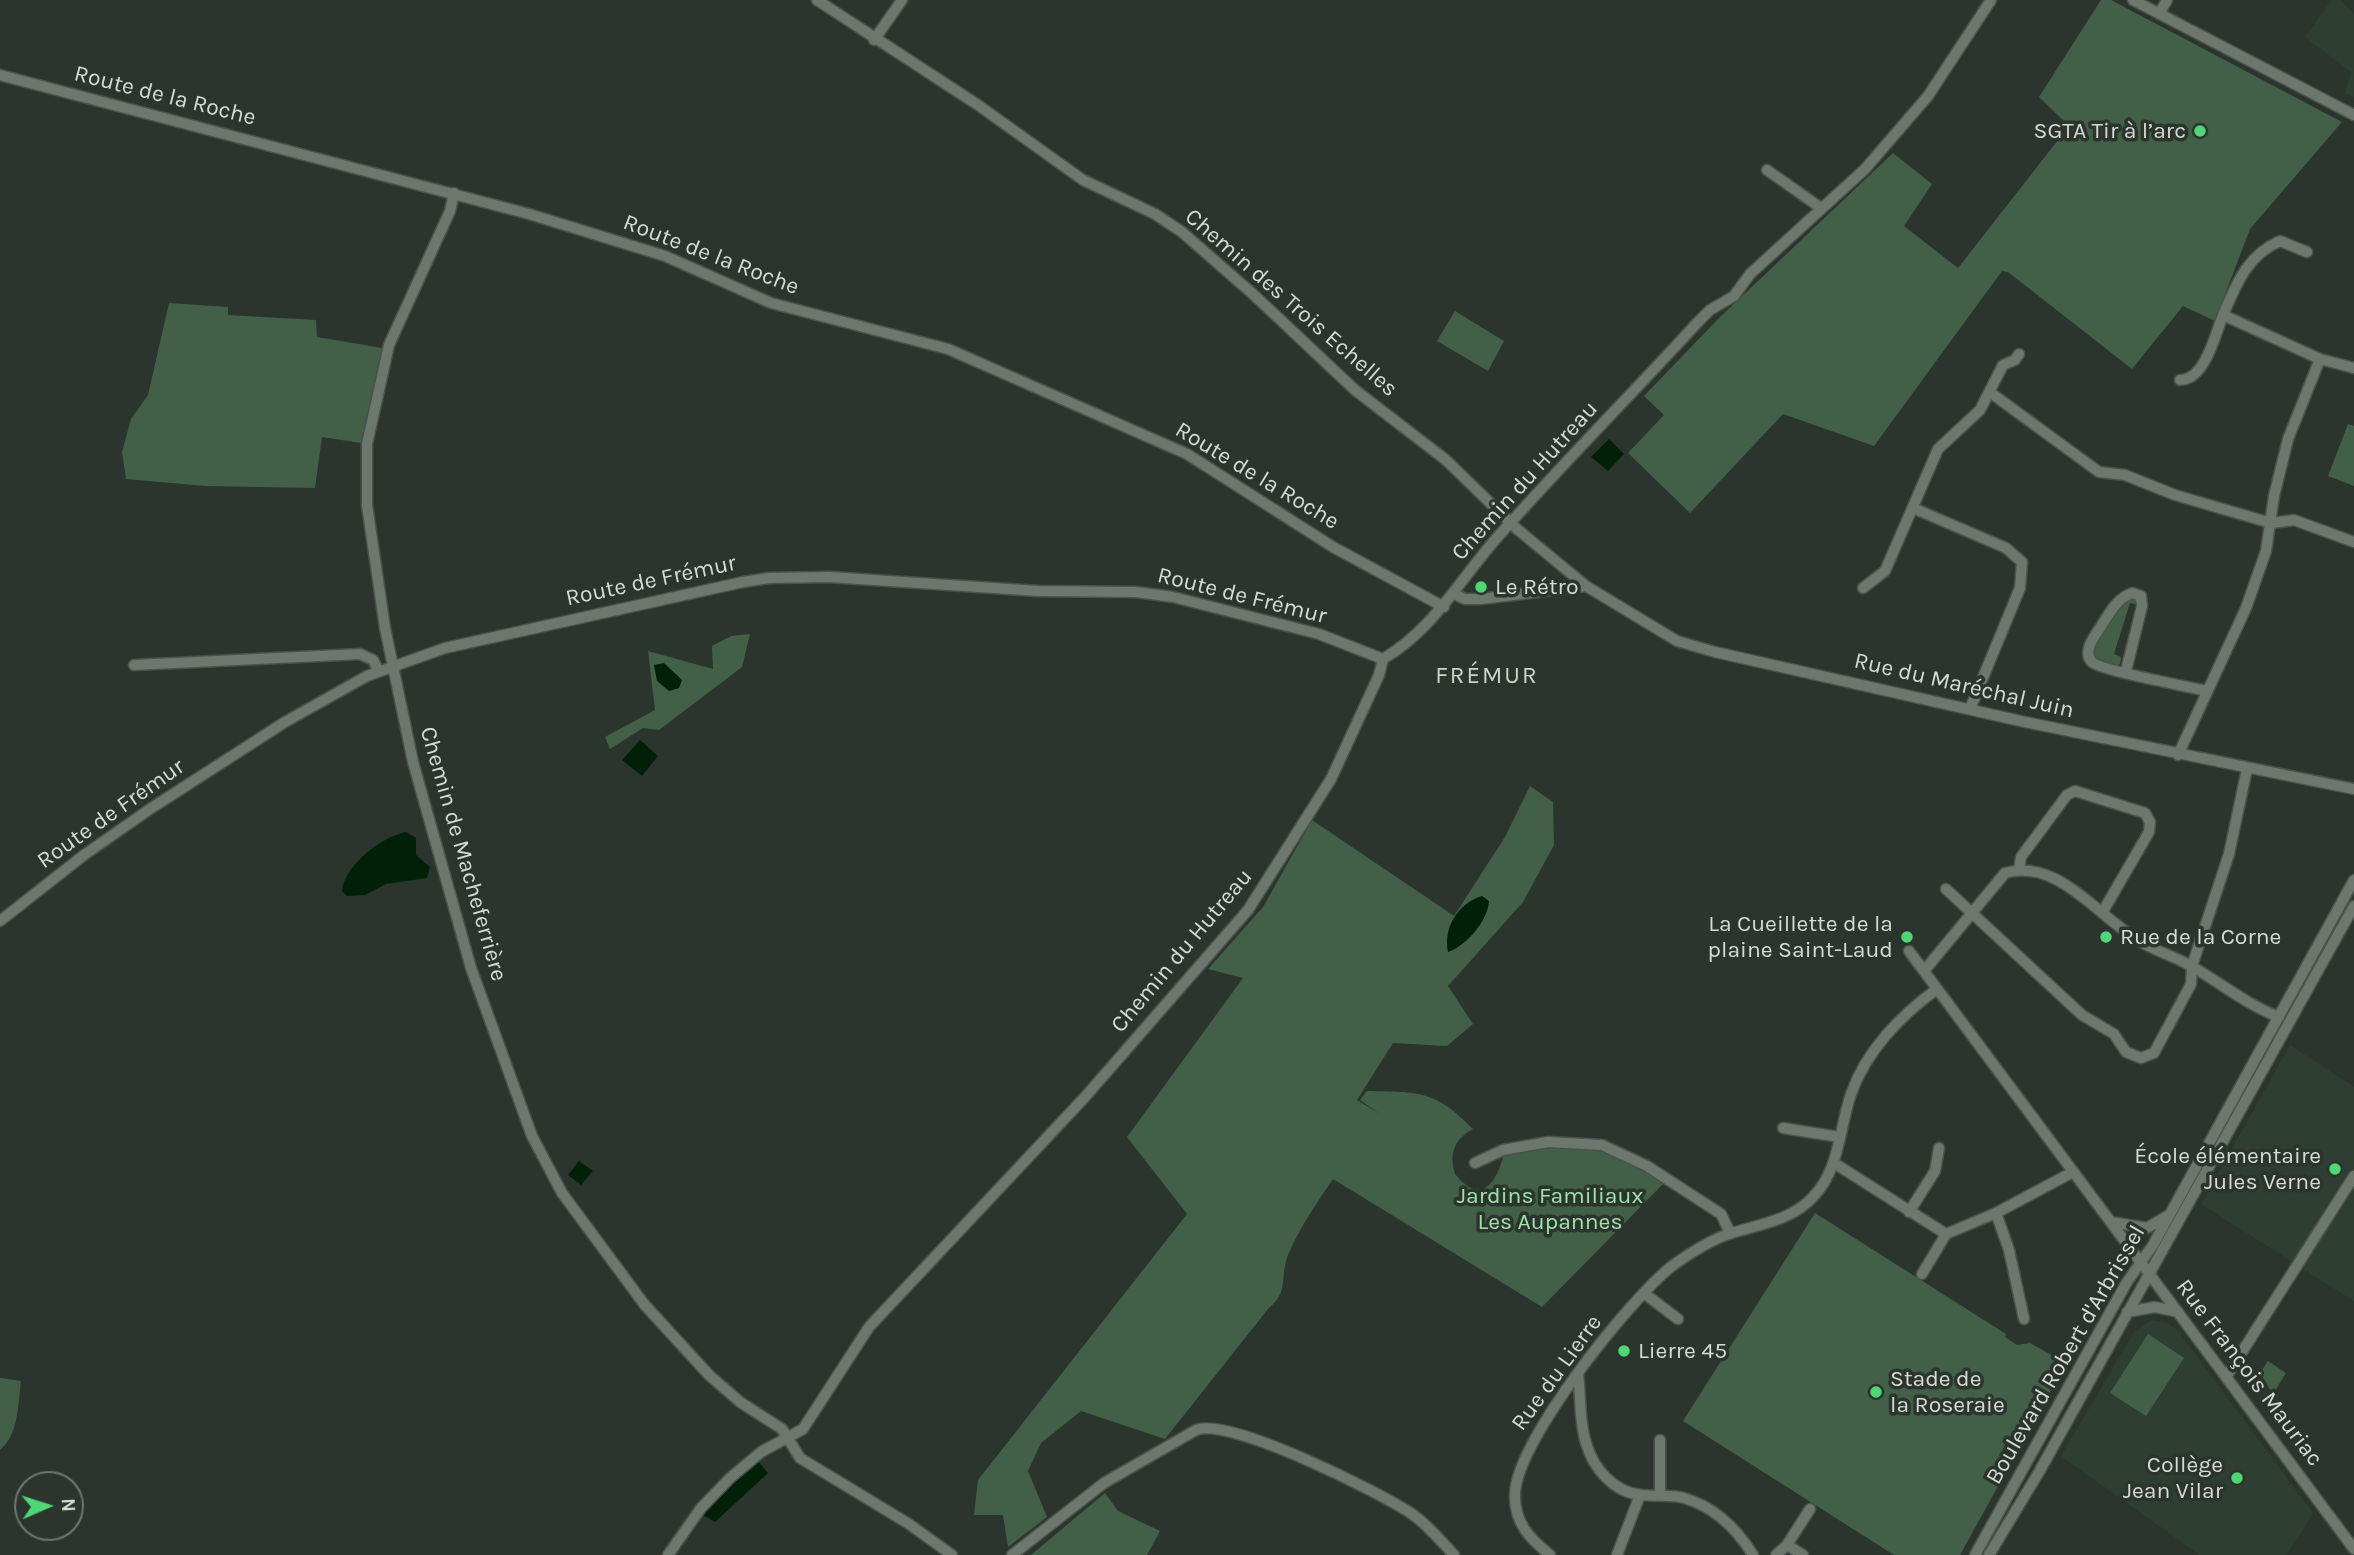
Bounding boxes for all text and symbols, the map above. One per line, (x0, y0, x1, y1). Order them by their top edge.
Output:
street label: Route de la Roche (71, 60, 259, 132)
place label: SGTA Tir à l’arc (2034, 117, 2186, 145)
marker: SGTA Tir à l’arc (2192, 123, 2208, 139)
street label: Chemin des Trois Echelles (1179, 203, 1403, 403)
street label: Route de la Roche (619, 209, 803, 301)
street label: Chemin du Hutreau (1446, 396, 1604, 566)
street label: Route de la Roche (1170, 416, 1344, 536)
street label: Route de Frémur (563, 549, 739, 613)
street label: Route de Frémur (1155, 562, 1329, 630)
place label: Le Rétro (1495, 573, 1578, 601)
marker: Le Rétro (1473, 579, 1489, 595)
street label: Rue du Maréchal Juin (1851, 647, 2077, 725)
district label: FRÉMUR (1436, 662, 1538, 690)
street label: Chemin de Macheferrière (413, 724, 513, 984)
street label: Route de Frémur (32, 753, 190, 875)
street label: Chemin du Hutreau (1105, 864, 1259, 1038)
place label: La Cueillette de la plaine Saint-Laud (1708, 910, 1893, 964)
place label: Rue de la Corne (2120, 923, 2281, 951)
marker: La Cueillette de la plaine Saint-Laud (1899, 929, 1915, 945)
marker: Rue de la Corne (2098, 929, 2114, 945)
place label: École élémentaire Jules Verne (2134, 1142, 2321, 1196)
marker: École élémentaire Jules Verne (2327, 1161, 2343, 1177)
park label: Jardins Familiaux Les Aupannes (1457, 1182, 1643, 1236)
street label: Boulevard Robert d'Arbrissel (1980, 1221, 2152, 1489)
street label: Rue François Mauriac (2170, 1274, 2328, 1472)
street label: Rue du Lierre (1506, 1310, 1608, 1436)
place label: Lierre 45 (1638, 1337, 1727, 1365)
marker: Lierre 45 (1616, 1343, 1632, 1359)
place label: Stade de la Roseraie (1890, 1365, 2005, 1419)
marker: Stade de la Roseraie (1868, 1384, 1884, 1400)
place label: Collège Jean Vilar (2123, 1451, 2223, 1505)
marker: Collège Jean Vilar (2229, 1470, 2245, 1486)
north arrow (14, 1471, 84, 1541)
text: N (57, 1498, 79, 1512)

